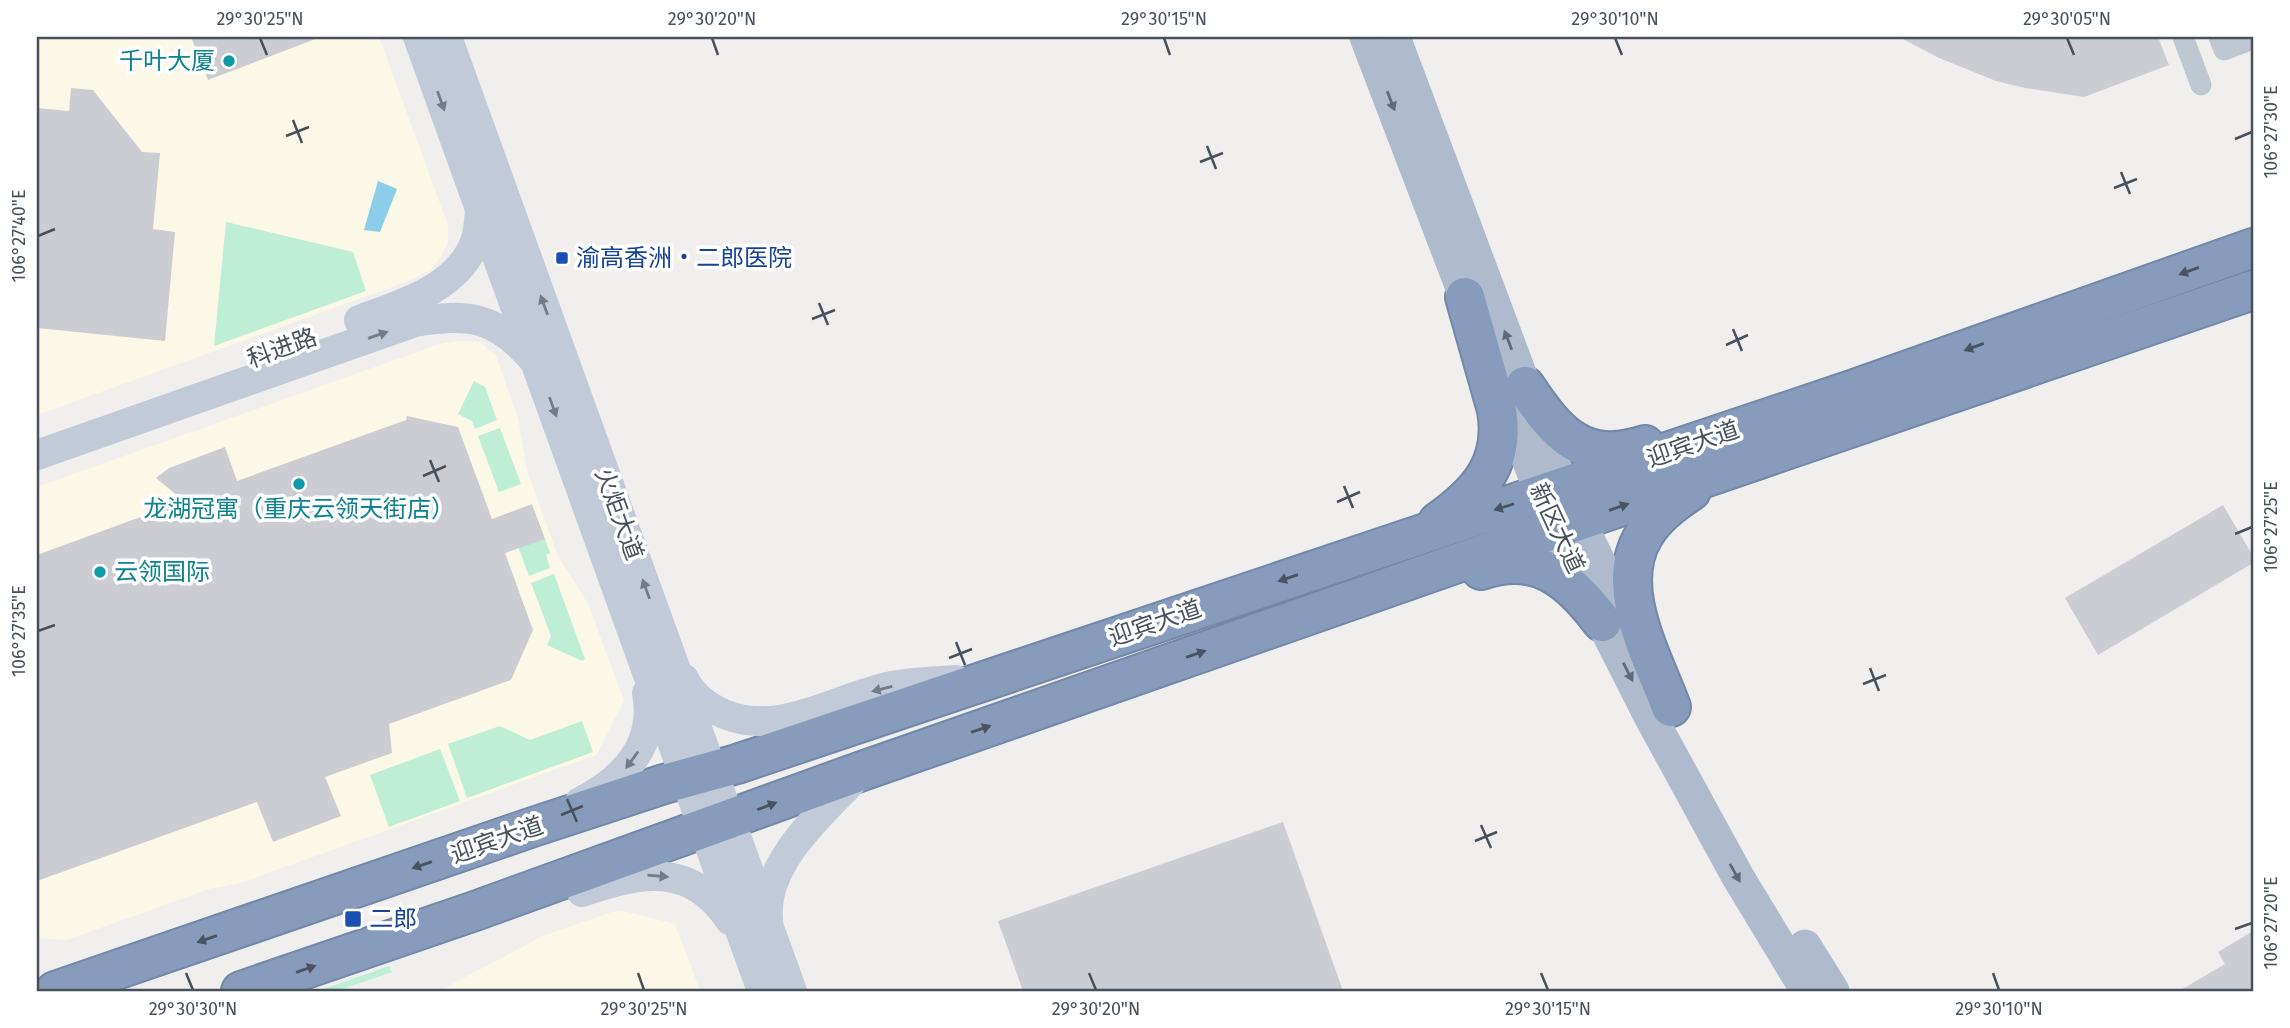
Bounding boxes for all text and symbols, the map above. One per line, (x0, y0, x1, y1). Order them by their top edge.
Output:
text: 29°30'25"N (216, 8, 304, 30)
text: 29°30'20"N (668, 8, 756, 30)
text: 29°30'15"N (1121, 8, 1207, 30)
text: 29°30'10"N (1571, 8, 1659, 30)
text: 29°30'05"N (2023, 8, 2111, 30)
place label: 千叶大厦 (119, 47, 215, 75)
marker: 千叶大厦 (221, 53, 237, 69)
text: 106°27'30"E (2260, 85, 2282, 179)
one-way arrow (1385, 90, 1396, 111)
one-way arrow (436, 91, 447, 112)
text: 106°27'40"E (8, 189, 30, 283)
place label: 渝高香洲‧二郎医院 (576, 244, 792, 272)
marker: 渝高香洲‧二郎医院 (554, 250, 570, 266)
one-way arrow (2178, 266, 2199, 277)
one-way arrow (538, 295, 549, 316)
street label: 科进路 (243, 323, 321, 373)
one-way arrow (368, 329, 389, 340)
one-way arrow (1502, 329, 1513, 350)
one-way arrow (1964, 342, 1985, 353)
one-way arrow (548, 396, 559, 417)
street label: 迎宾大道 (1643, 415, 1743, 473)
street label: 火炬大道 (589, 464, 649, 564)
marker: 龙湖冠寓（重庆云领天街店） (291, 476, 307, 492)
street label: 新区大道 (1524, 479, 1590, 577)
text: 106°27'25"E (2260, 481, 2282, 573)
place label: 龙湖冠寓（重庆云领天街店） (143, 495, 455, 523)
one-way arrow (1609, 501, 1630, 512)
one-way arrow (1494, 503, 1515, 513)
place label: 云领国际 (114, 558, 210, 586)
marker: 云领国际 (92, 564, 108, 580)
one-way arrow (1277, 573, 1298, 584)
one-way arrow (640, 578, 651, 599)
text: 106°27'35"E (8, 585, 30, 677)
street label: 迎宾大道 (1105, 594, 1205, 652)
one-way arrow (1186, 648, 1207, 659)
one-way arrow (1622, 662, 1633, 682)
one-way arrow (871, 684, 893, 695)
one-way arrow (971, 723, 992, 734)
one-way arrow (625, 751, 639, 769)
one-way arrow (757, 800, 778, 811)
street label: 迎宾大道 (447, 811, 547, 869)
one-way arrow (412, 860, 433, 871)
one-way arrow (1729, 863, 1741, 882)
one-way arrow (647, 871, 669, 882)
text: 106°27'20"E (2260, 876, 2282, 970)
place label: 二郎 (369, 905, 417, 933)
marker: 二郎 (343, 909, 363, 929)
one-way arrow (196, 934, 217, 945)
one-way arrow (295, 963, 316, 974)
text: 29°30'30"N (149, 998, 237, 1020)
text: 29°30'25"N (600, 998, 688, 1020)
text: 29°30'20"N (1052, 998, 1140, 1020)
text: 29°30'15"N (1505, 998, 1591, 1020)
text: 29°30'10"N (1955, 998, 2043, 1020)

